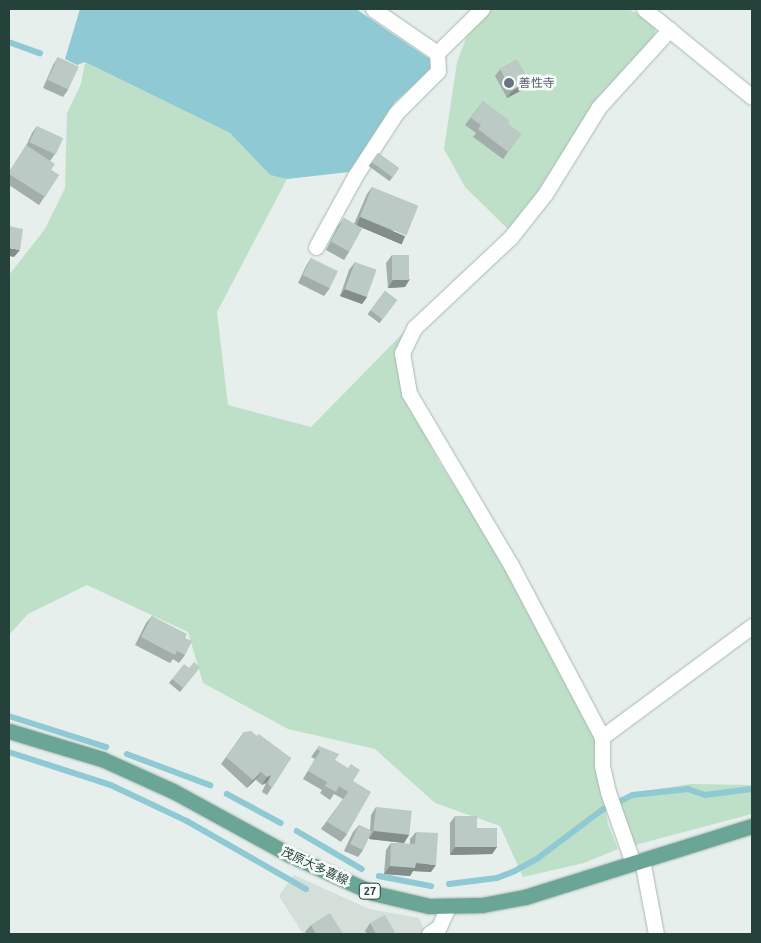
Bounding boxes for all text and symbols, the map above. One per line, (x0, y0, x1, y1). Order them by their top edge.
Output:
place label: 善性寺 (519, 76, 555, 90)
marker: 善性寺 (503, 77, 515, 89)
street label: 茂原大多喜線 (279, 844, 351, 888)
road number: 27 (359, 882, 381, 899)

